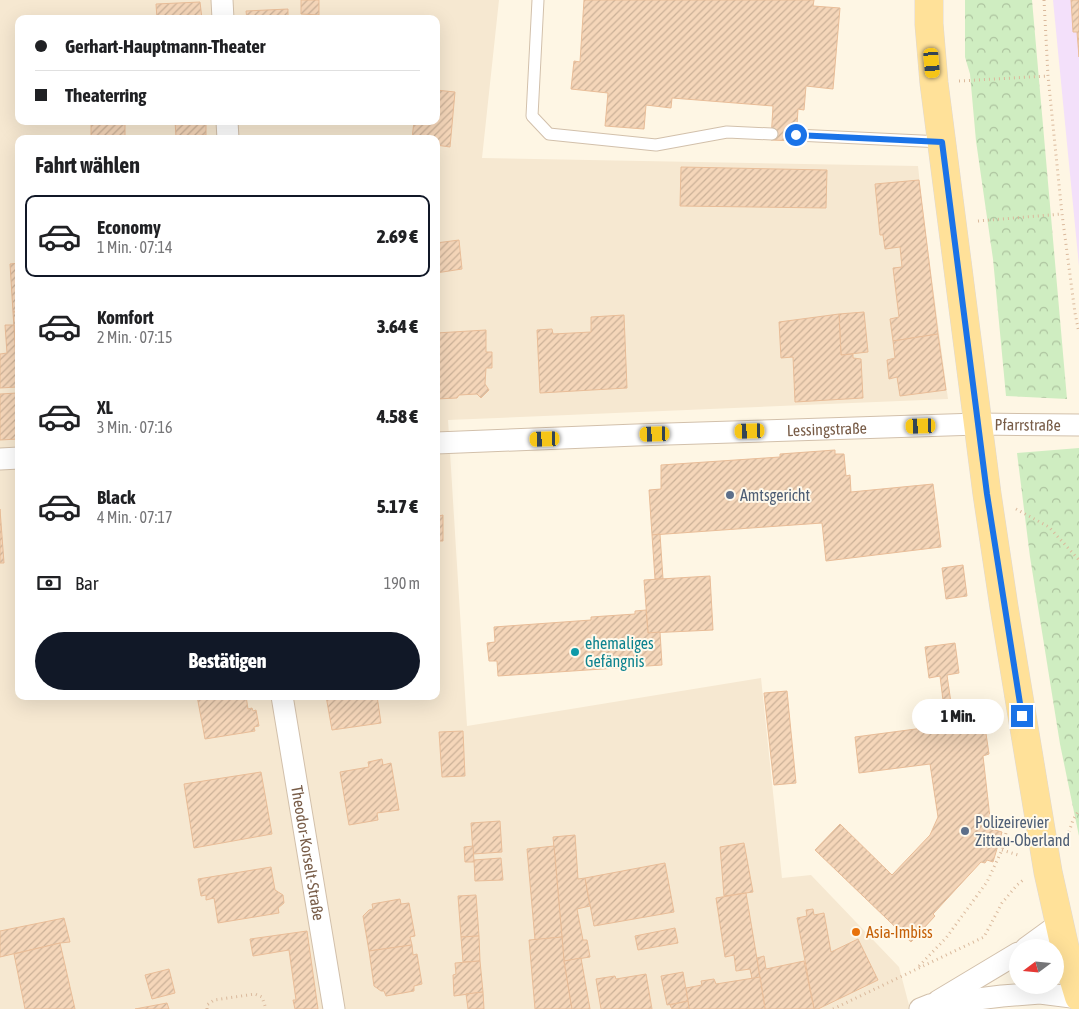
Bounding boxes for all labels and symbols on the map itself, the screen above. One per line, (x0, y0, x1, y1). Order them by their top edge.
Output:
car (923, 47, 940, 79)
route start (785, 124, 807, 146)
street label: Pfarrstraße (995, 415, 1061, 434)
car (905, 418, 936, 434)
street label: Lessingstraße (786, 419, 867, 439)
car (734, 423, 765, 439)
car (639, 426, 670, 442)
car (529, 431, 560, 447)
place label: Amtsgericht (740, 486, 811, 505)
marker: Amtsgericht (724, 489, 736, 501)
place label: ehemaliges Gefängnis (585, 634, 654, 671)
marker: ehemaliges Gefängnis (569, 646, 581, 658)
callout: 1 Min. (912, 698, 1004, 734)
route end (1011, 705, 1033, 727)
street label: Theodor-Korselt-Straße (288, 784, 328, 922)
place label: Polizeirevier Zittau-Oberland (975, 813, 1070, 849)
marker: Polizeirevier Zittau-Oberland (959, 825, 971, 837)
place label: Asia-Imbiss (866, 923, 933, 941)
marker: Asia-Imbiss (850, 926, 862, 938)
north arrow (1009, 939, 1064, 994)

